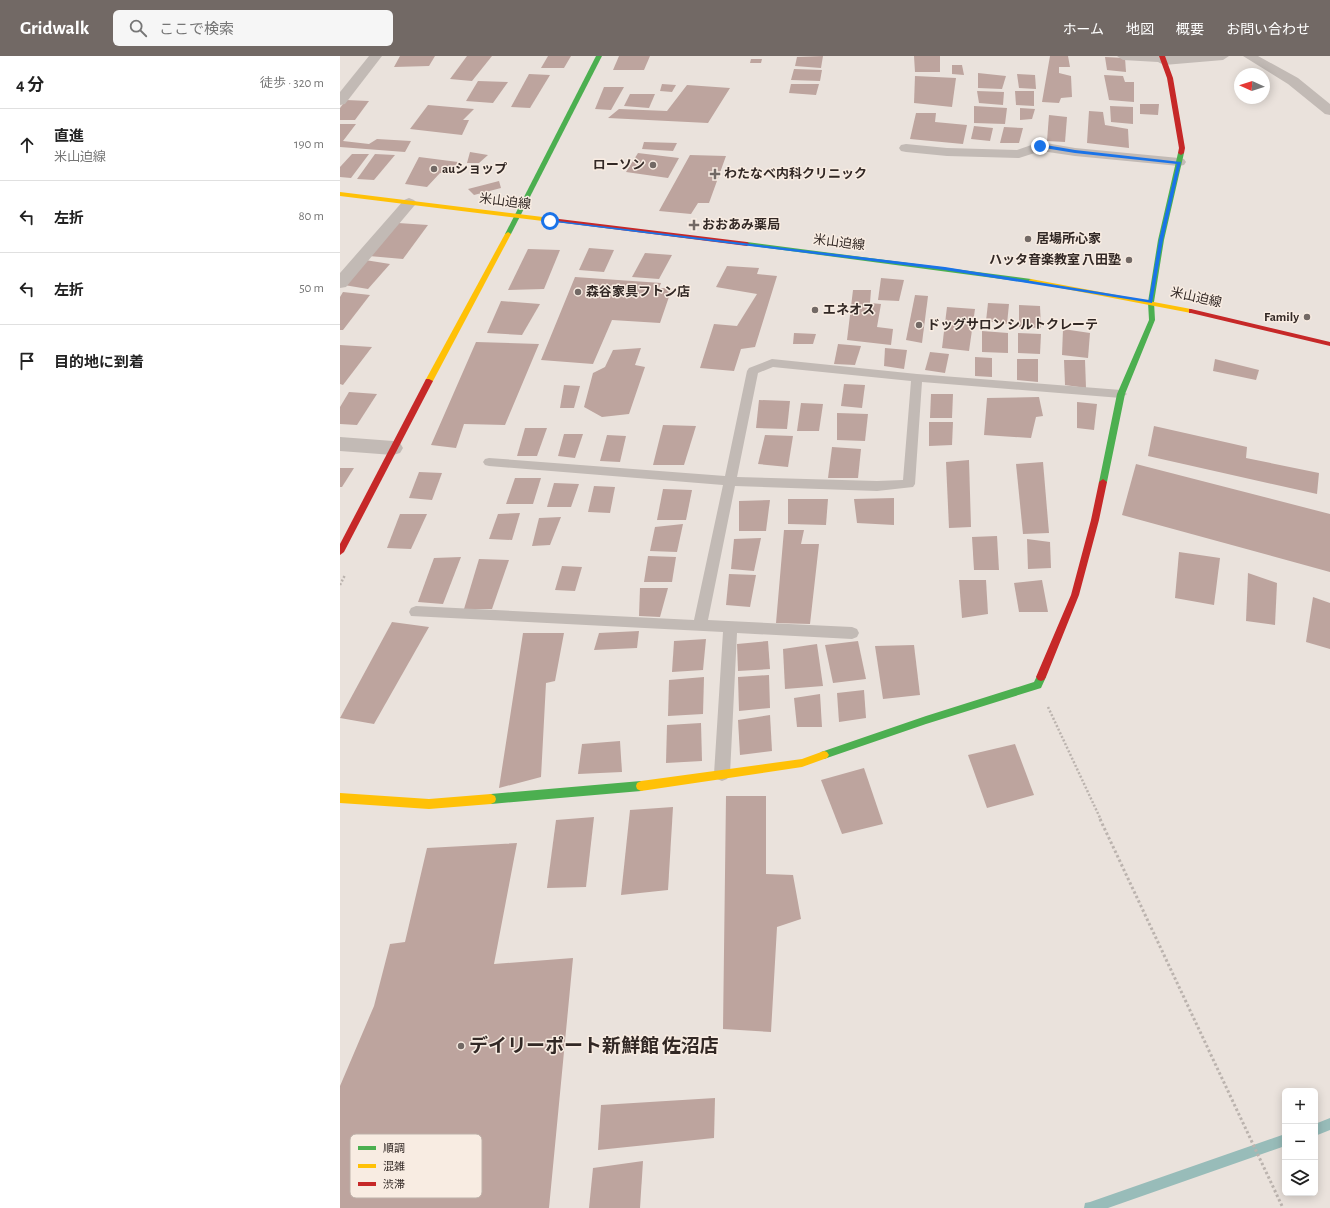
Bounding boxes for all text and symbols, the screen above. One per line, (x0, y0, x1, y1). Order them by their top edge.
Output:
search box (113, 10, 393, 46)
icon: search (127, 17, 149, 39)
text: Gridwalk (20, 19, 89, 38)
text: ここで検索 (159, 22, 234, 37)
text: ホーム (1062, 23, 1104, 37)
text: 地図 (1126, 23, 1154, 37)
text: 概要 (1176, 23, 1204, 37)
text: お問い合わせ (1226, 23, 1310, 37)
north arrow (1234, 68, 1270, 104)
text: 4 分 (16, 76, 44, 93)
text: 徒歩 · 320 m (260, 77, 324, 90)
text: 直進 (54, 129, 84, 144)
icon: ahead (16, 134, 38, 156)
route end (1031, 137, 1049, 155)
text: 190 m (294, 138, 324, 151)
text: 米山迫線 (54, 151, 106, 164)
place label: ローソン (593, 159, 645, 172)
marker: ローソン (648, 160, 658, 170)
place label: auショップ (442, 162, 507, 176)
marker: auショップ (429, 164, 439, 174)
place label: わたなべ内科クリニック (724, 166, 867, 181)
marker: わたなべ内科クリニック (709, 168, 721, 180)
street label: 米山迫線 (478, 190, 532, 212)
icon: left (16, 206, 38, 228)
text: 80 m (298, 210, 324, 223)
text: 左折 (54, 211, 84, 226)
route start (541, 212, 559, 230)
place label: おおあみ薬局 (702, 217, 780, 232)
marker: おおあみ薬局 (689, 220, 699, 230)
street label: 米山迫線 (812, 231, 866, 253)
place label: 居場所心家 (1036, 231, 1101, 246)
marker: 居場所心家 (1023, 234, 1033, 244)
place label: ハッタ音楽教室 八田塾 (989, 252, 1121, 267)
marker: ハッタ音楽教室 八田塾 (1124, 255, 1134, 265)
icon: left (16, 278, 38, 300)
text: 50 m (299, 282, 324, 295)
text: 左折 (54, 283, 84, 298)
street label: 米山迫線 (1169, 284, 1223, 310)
place label: 森谷家具フトン店 (586, 285, 690, 299)
marker: 森谷家具フトン店 (573, 287, 583, 297)
place label: エネオス (823, 303, 875, 317)
marker: エネオス (810, 305, 820, 315)
place label: Family (1264, 311, 1299, 324)
marker: Family (1302, 312, 1312, 322)
place label: ドッグサロン シルトクレーテ (927, 317, 1098, 332)
marker: ドッグサロン シルトクレーテ (914, 320, 924, 330)
icon: arrive (16, 350, 38, 372)
text: 目的地に到着 (54, 355, 144, 370)
place label: デイリーポート新鮮館 佐沼店 (469, 1035, 719, 1056)
marker: デイリーポート新鮮館 佐沼店 (456, 1041, 466, 1051)
map controls (1282, 1088, 1318, 1196)
button: + (1282, 1088, 1318, 1124)
button: − (1282, 1124, 1318, 1160)
legend (350, 1134, 482, 1198)
text: 順調 (383, 1143, 405, 1154)
text: 混雑 (383, 1160, 405, 1172)
button: layers (1282, 1160, 1318, 1196)
text: 渋滞 (383, 1179, 405, 1190)

